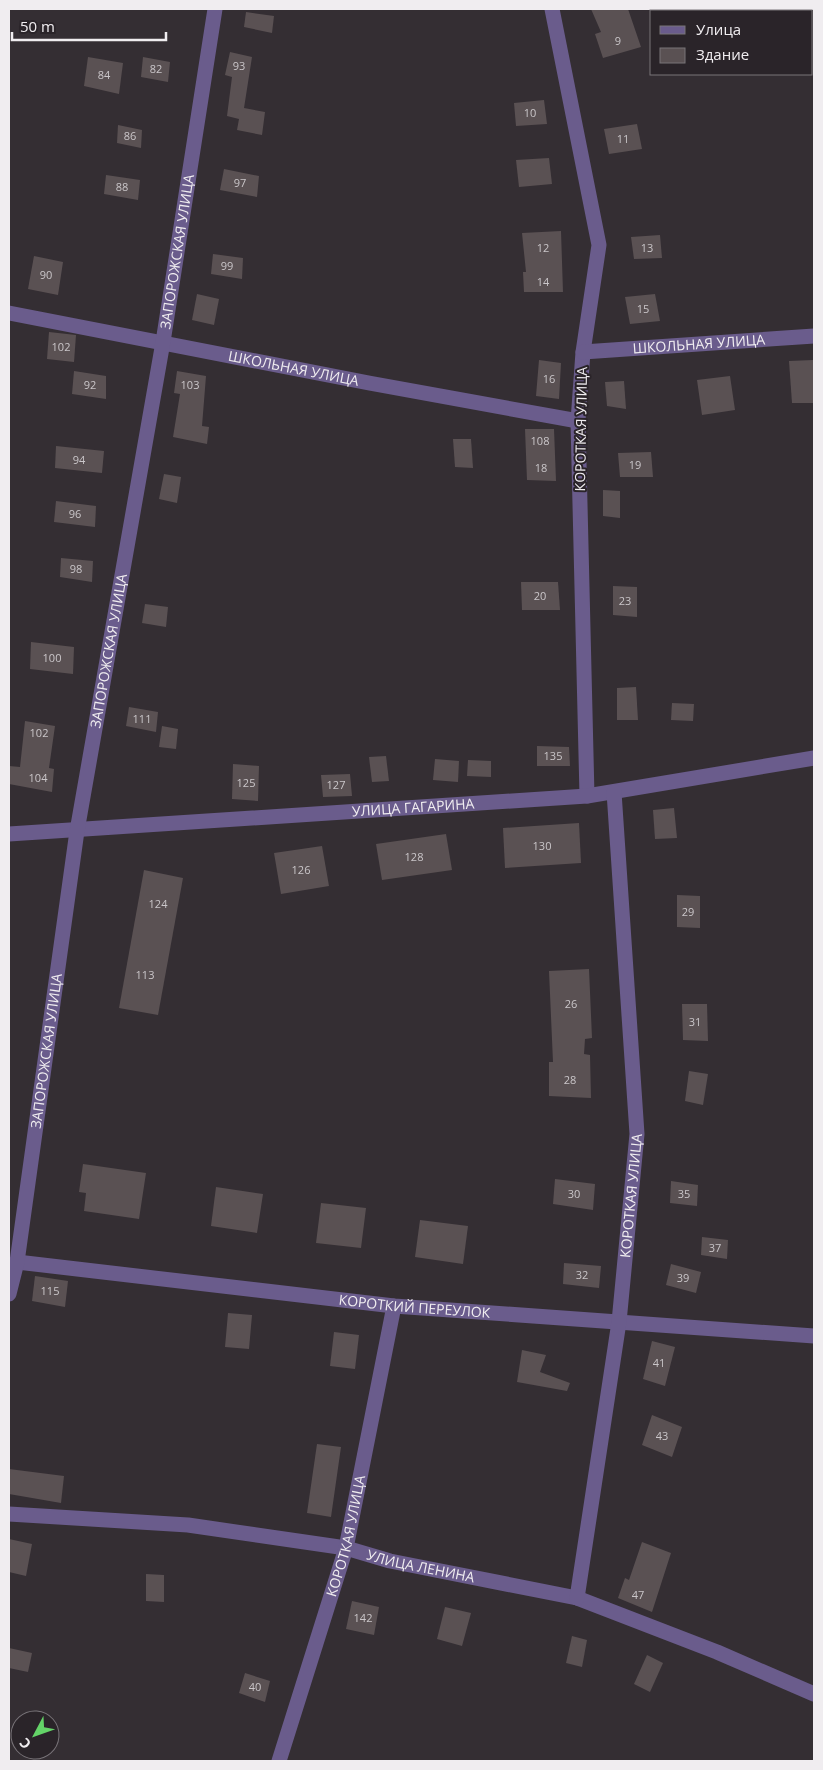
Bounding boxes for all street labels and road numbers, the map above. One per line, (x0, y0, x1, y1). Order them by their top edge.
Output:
street label: ЗАПОРОЖСКАЯ УЛИЦА (155, 173, 198, 330)
street label: ШКОЛЬНАЯ УЛИЦА (632, 329, 766, 358)
street label: ШКОЛЬНАЯ УЛИЦА (227, 346, 361, 390)
street label: КОРОТКАЯ УЛИЦА (570, 366, 591, 491)
street label: ЗАПОРОЖСКАЯ УЛИЦА (85, 572, 131, 729)
street label: УЛИЦА ГАГАРИНА (351, 793, 475, 820)
street label: ЗАПОРОЖСКАЯ УЛИЦА (26, 972, 66, 1130)
street label: КОРОТКАЯ УЛИЦА (615, 1133, 646, 1259)
street label: КОРОТКИЙ ПЕРЕУЛОК (338, 1290, 491, 1322)
street label: КОРОТКАЯ УЛИЦА (321, 1473, 369, 1599)
street label: УЛИЦА ЛЕНИНА (365, 1545, 476, 1587)

